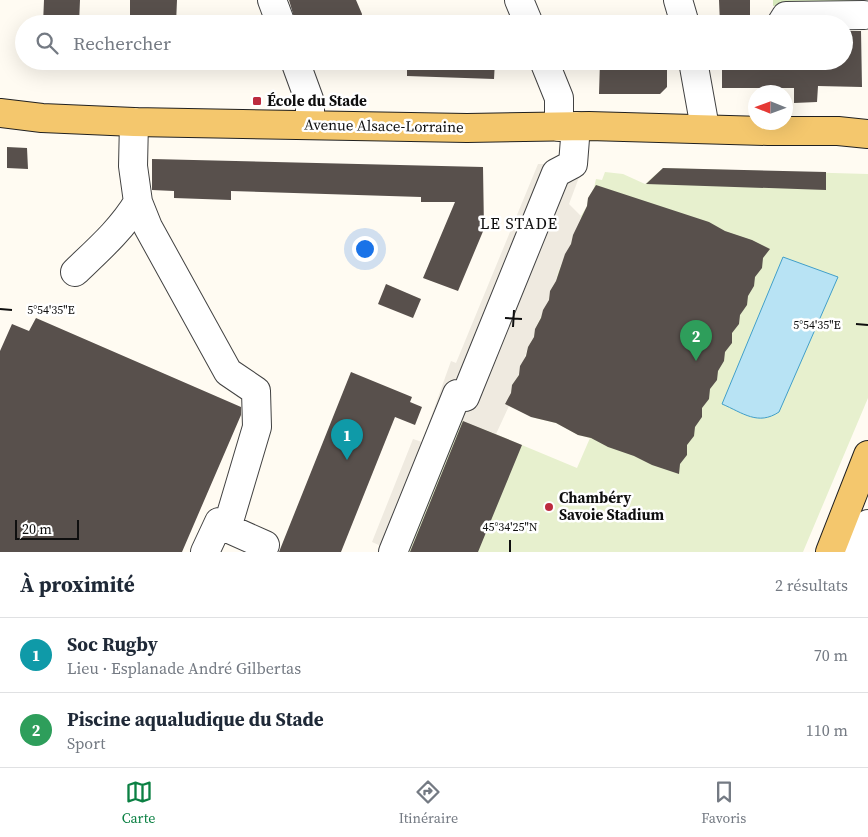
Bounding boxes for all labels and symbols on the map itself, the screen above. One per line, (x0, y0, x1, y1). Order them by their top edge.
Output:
north arrow (748, 85, 793, 130)
place label: École du Stade (267, 90, 367, 111)
marker: École du Stade (251, 95, 263, 107)
street label: Avenue Alsace-Lorraine (304, 114, 464, 137)
district label: LE STADE (480, 212, 558, 234)
your location (352, 236, 378, 262)
text: 5°54'35"E (27, 302, 75, 318)
text: 5°54'35"E (793, 317, 841, 333)
pin: 2 (680, 320, 712, 361)
pin: 1 (331, 419, 363, 460)
place label: Chambéry Savoie Stadium (559, 487, 665, 525)
marker: Chambéry Savoie Stadium (543, 501, 555, 513)
scale bar (15, 517, 79, 540)
text: 45°34'25"N (482, 519, 538, 535)

